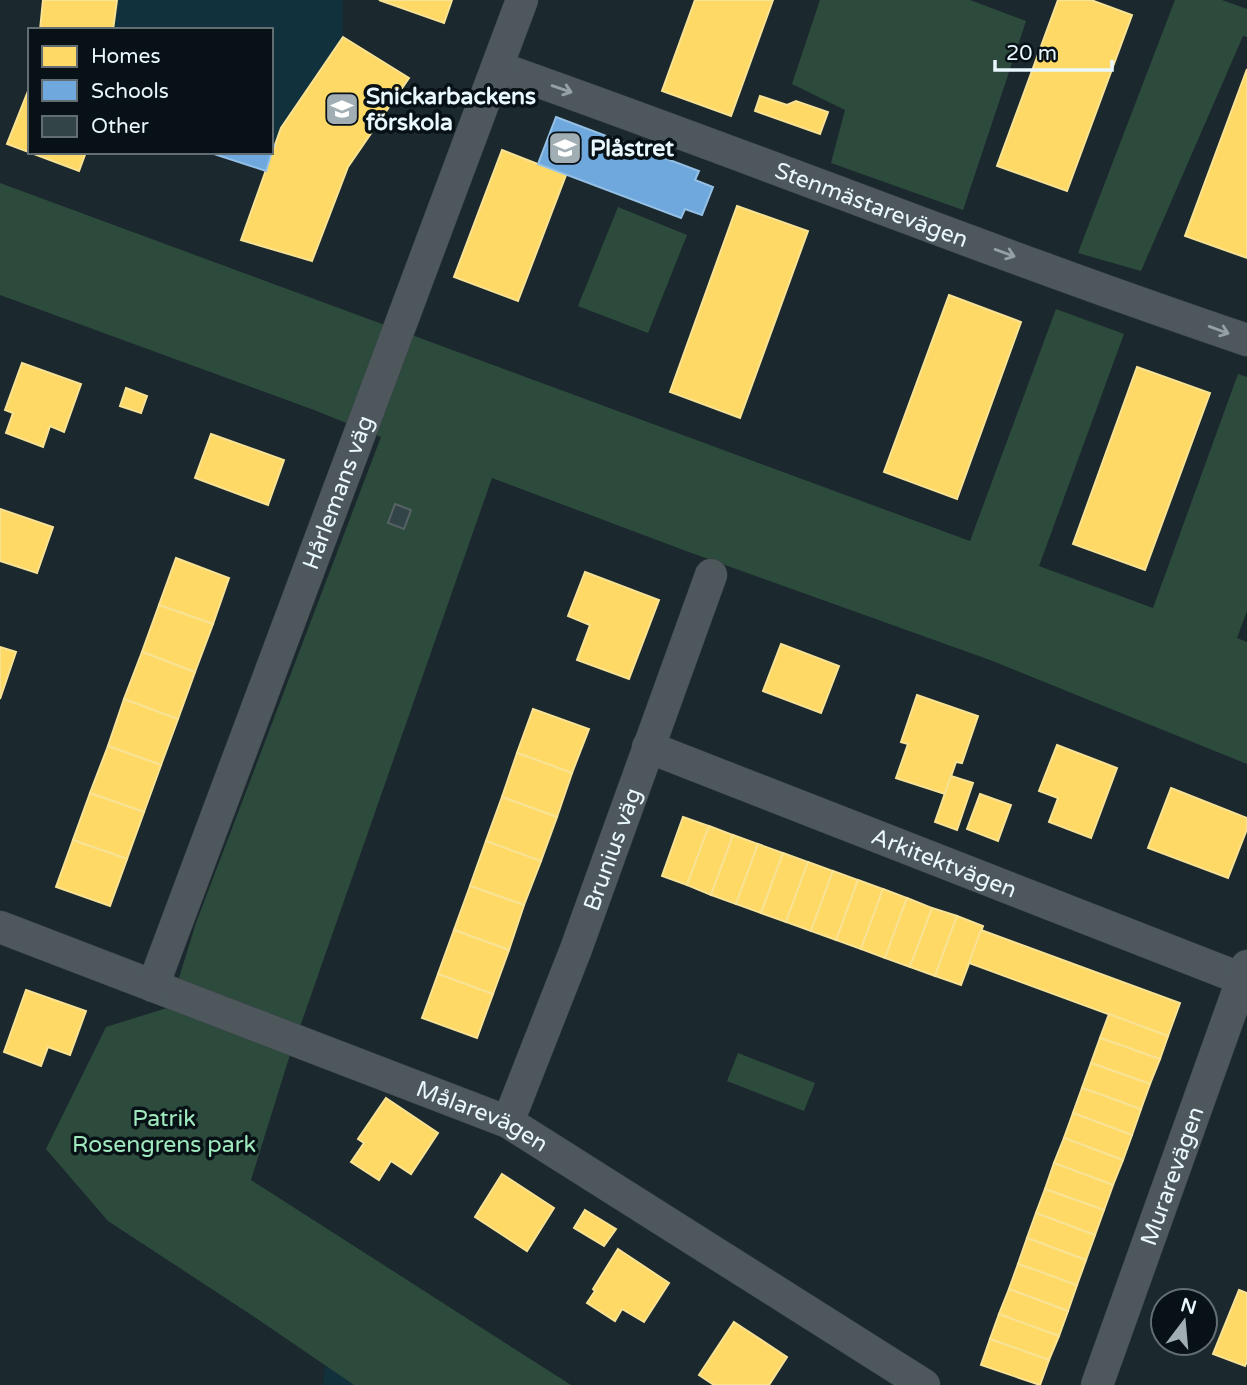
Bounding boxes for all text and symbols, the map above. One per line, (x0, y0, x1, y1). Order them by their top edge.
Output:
legend (28, 28, 273, 154)
scale bar (995, 28, 1112, 72)
text: 20 m (1006, 41, 1057, 66)
text: Homes (91, 44, 161, 69)
text: Schools (91, 79, 169, 104)
place label: Snickarbackens förskola (366, 83, 536, 137)
one-way arrow (550, 84, 572, 97)
school or university icon: Snickarbackens förskola (323, 90, 361, 128)
text: Other (91, 114, 149, 139)
school or university icon: Plåstret (546, 129, 584, 167)
place label: Plåstret (590, 135, 674, 163)
street label: Stenmästarevägen (771, 157, 972, 254)
one-way arrow (993, 248, 1015, 260)
one-way arrow (1207, 325, 1229, 337)
street label: Hårlemans väg (297, 412, 380, 574)
street label: Brunius väg (578, 784, 648, 915)
street label: Arkitektvägen (867, 823, 1020, 905)
street label: Målarevägen (412, 1075, 553, 1159)
street label: Murarevägen (1135, 1103, 1210, 1250)
park label: Patrik Rosengrens park (72, 1105, 256, 1159)
north arrow (1149, 1287, 1219, 1357)
text: N (1178, 1294, 1199, 1319)

